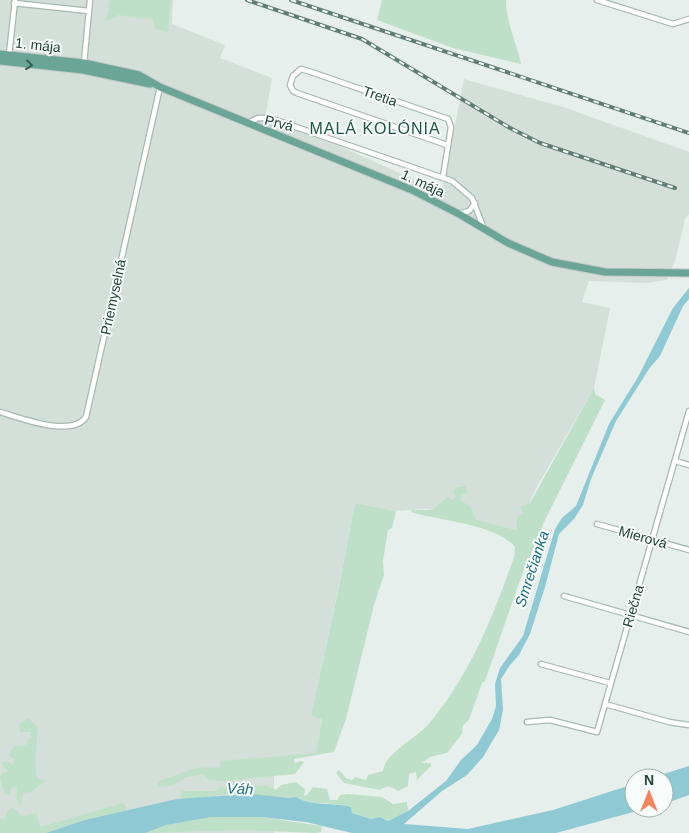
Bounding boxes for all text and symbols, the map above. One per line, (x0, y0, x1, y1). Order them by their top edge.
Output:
street label: 1. mája (14, 35, 62, 55)
one-way arrow (25, 59, 33, 70)
street label: Tretia (361, 83, 399, 109)
street label: Prvá (263, 112, 295, 134)
district label: MALÁ KOLÓNIA (309, 119, 441, 137)
street label: 1. mája (399, 166, 447, 200)
street label: Priemyselná (97, 257, 129, 336)
street label: Mierová (617, 522, 669, 552)
water label: Smrečianka (511, 529, 552, 609)
street label: Riečna (619, 583, 647, 629)
north arrow (624, 768, 674, 818)
text: N (644, 772, 654, 788)
water label: Váh (226, 779, 254, 798)

